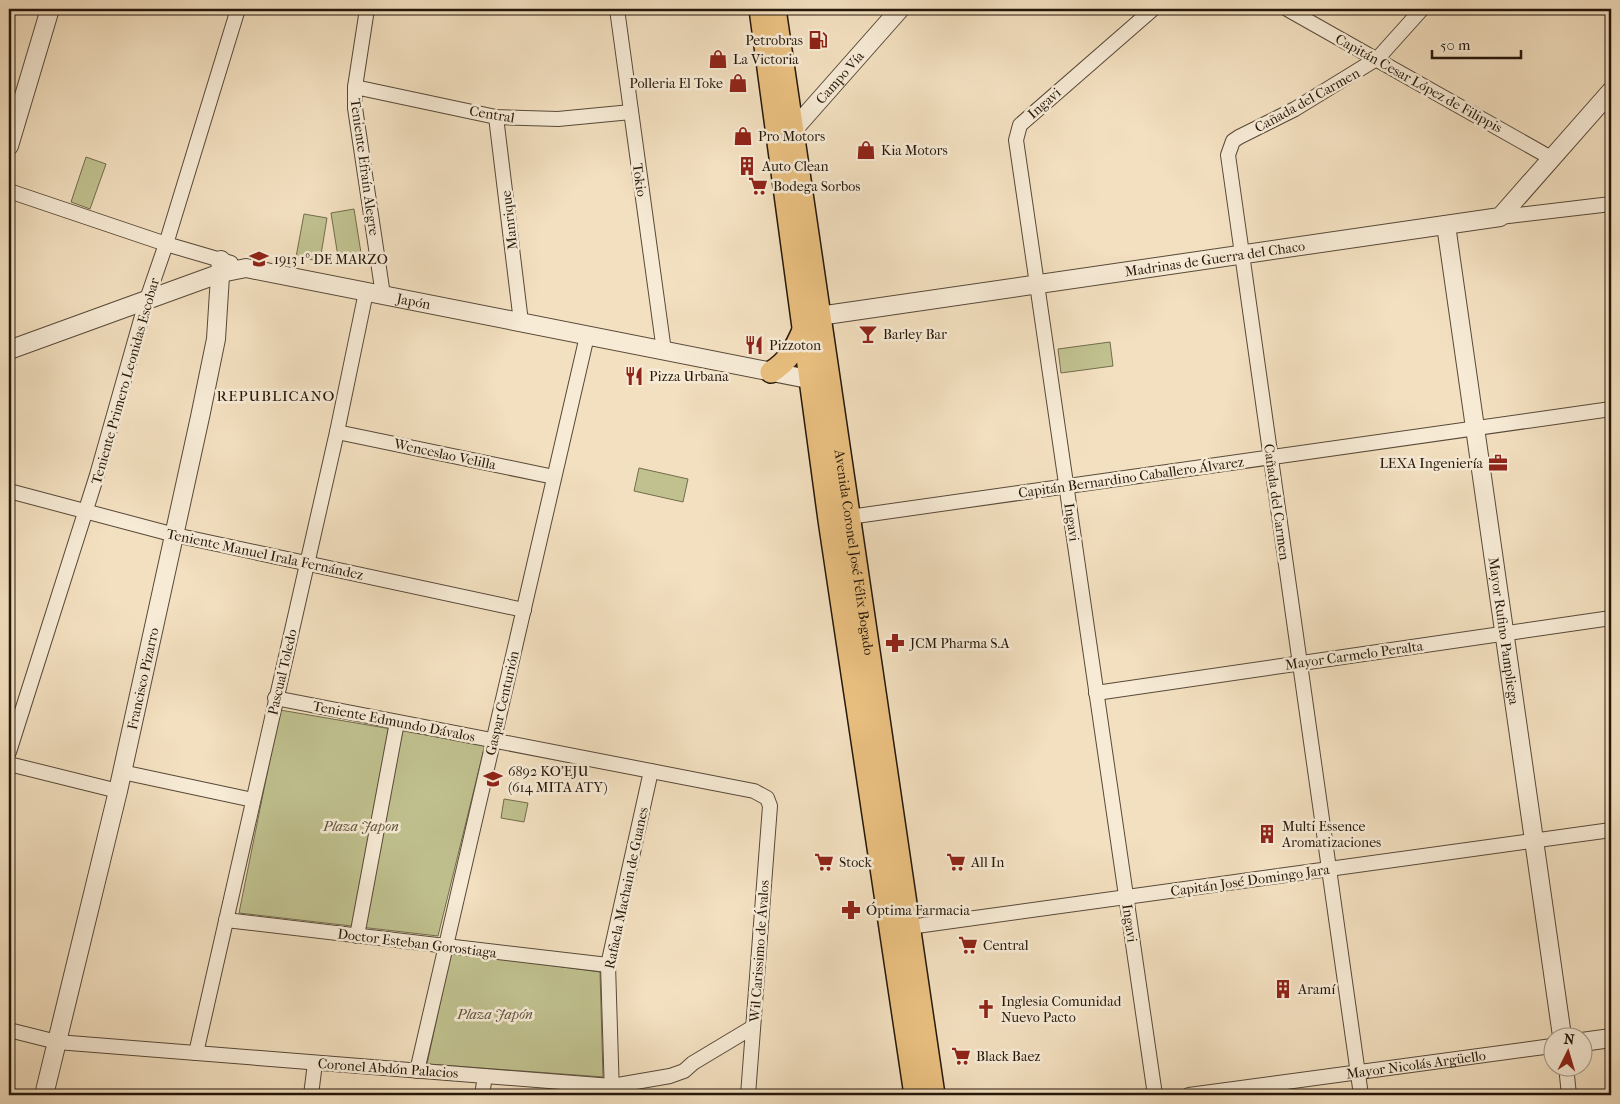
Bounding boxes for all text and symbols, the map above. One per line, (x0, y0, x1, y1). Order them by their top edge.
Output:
scale bar (1432, 28, 1521, 60)
fuel station icon: Petrobras (807, 29, 829, 51)
street label: Capitán Cesar López de Filippis (1332, 30, 1505, 136)
place label: Petrobras (745, 32, 803, 49)
text: 50 m (1440, 36, 1471, 54)
street label: Campo Vía (812, 47, 868, 108)
shop icon: La Victoria (707, 48, 729, 70)
place label: La Victoria (733, 51, 799, 68)
street label: Cañada del Carmen (1252, 65, 1363, 136)
shop icon: Polleria El Toke (727, 72, 749, 94)
place label: Polleria El Toke (629, 75, 723, 92)
street label: Ingavi (1024, 84, 1064, 122)
street label: Teniente Efraín Alegre (346, 97, 383, 237)
street label: Central (468, 103, 516, 126)
shop icon: Pro Motors (732, 125, 754, 147)
place label: Pro Motors (758, 128, 825, 145)
shop icon: Kia Motors (855, 139, 877, 161)
place label: Kia Motors (881, 142, 948, 159)
building icon: Auto Clean (736, 155, 758, 177)
place label: Auto Clean (761, 158, 829, 175)
street label: Tokio (629, 162, 650, 198)
supermarket icon: Bodega Sorbos (747, 175, 769, 197)
place label: Bodega Sorbos (773, 178, 861, 195)
street label: Manrique (497, 189, 522, 250)
street label: Madrinas de Guerra del Chaco (1124, 237, 1306, 280)
school or university icon: 1913 1º DE MARZO (248, 248, 270, 270)
place label: 1913 1º DE MARZO (274, 251, 388, 268)
street label: Teniente Primero Leonidas Escobar (88, 276, 163, 486)
street label: Japón (394, 290, 432, 313)
bar icon: Barley Bar (857, 323, 879, 345)
place label: Barley Bar (883, 326, 947, 343)
restaurant icon: Pizzoton (743, 334, 765, 356)
place label: Pizzoton (769, 337, 821, 354)
restaurant icon: Pizza Urbana (623, 365, 645, 387)
place label: Pizza Urbana (649, 368, 729, 385)
district label: REPUBLICANO (216, 387, 336, 405)
street label: Wenceslao Velilla (391, 435, 498, 474)
street label: Cañada del Carmen (1260, 443, 1293, 561)
street label: Avenida Coronel José Félix Bogado (830, 447, 877, 656)
street label: Capitán Bernardino Caballero Álvarez (1017, 452, 1245, 502)
office icon: LEXA Ingeniería (1487, 452, 1509, 474)
place label: LEXA Ingeniería (1379, 455, 1484, 472)
street label: Ingavi (1060, 502, 1083, 542)
street label: Teniente Manuel Irala Fernández (165, 525, 365, 584)
street label: Mayor Rufino Pampliega (1485, 556, 1523, 706)
street label: Francisco Pizarro (124, 626, 163, 731)
street label: Pascual Toledo (264, 627, 301, 717)
pharmacy icon: JCM Pharma S.A (884, 632, 906, 654)
place label: JCM Pharma S.A (909, 635, 1011, 652)
street label: Mayor Carmelo Peralta (1284, 637, 1425, 674)
street label: Gaspar Centurión (482, 649, 523, 757)
street label: Teniente Edmundo Dávalos (311, 697, 476, 746)
place label: 6892 KO'EJU (614 MITA ATY) (508, 763, 608, 796)
school or university icon: 6892 KO'EJU (614 MITA ATY) (482, 768, 504, 790)
street label: Rafaela Machain de Guanes (601, 806, 652, 971)
park label: Plaza Japon (322, 818, 399, 835)
place label: Multi Essence Aromatizaciones (1281, 818, 1381, 851)
building icon: Multi Essence Aromatizaciones (1256, 823, 1278, 845)
supermarket icon: Stock (813, 851, 835, 873)
supermarket icon: All In (945, 851, 967, 873)
place label: Stock (839, 854, 872, 871)
place label: All In (970, 854, 1004, 871)
street label: Capitán José Domingo Jara (1170, 861, 1331, 900)
street label: Wil Carissimo de Ávalos (745, 879, 773, 1024)
pharmacy icon: Óptima Farmacia (840, 899, 862, 921)
place label: Óptima Farmacia (866, 901, 970, 919)
street label: Ingavi (1118, 903, 1141, 943)
street label: Doctor Esteban Gorostiaga (336, 925, 498, 962)
supermarket icon: Central (957, 934, 979, 956)
place label: Central (983, 937, 1029, 954)
building icon: Aramí (1272, 978, 1294, 1000)
place label: Aramí (1297, 981, 1336, 998)
place label: Inglesia Comunidad Nuevo Pacto (1001, 993, 1122, 1026)
church icon: Inglesia Comunidad Nuevo Pacto (975, 998, 997, 1020)
park label: Plaza Japón (456, 1006, 533, 1023)
north arrow (1542, 1026, 1592, 1076)
text: N (1563, 1031, 1575, 1049)
supermarket icon: Black Baez (950, 1045, 972, 1067)
street label: Mayor Nicolás Argüello (1345, 1047, 1487, 1083)
place label: Black Baez (976, 1048, 1041, 1065)
street label: Coronel Abdón Palacios (317, 1055, 459, 1082)

